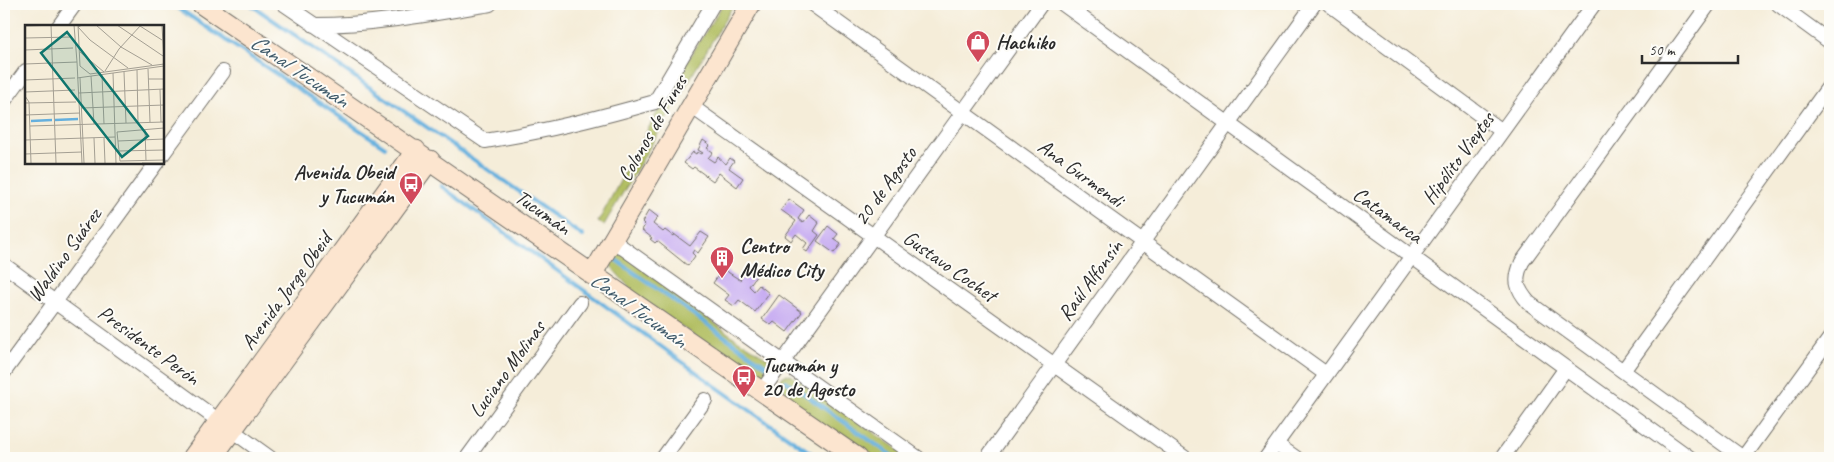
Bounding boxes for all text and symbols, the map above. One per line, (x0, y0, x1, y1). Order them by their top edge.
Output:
inset map (25, 25, 164, 164)
water label: Canal Tucumán (245, 28, 356, 115)
shop icon: Hachiko (965, 29, 991, 63)
place label: Hachiko (996, 29, 1056, 55)
scale bar (1642, 32, 1738, 64)
text: 50 m (1649, 41, 1676, 60)
street label: Colonos de Funes (611, 69, 694, 186)
street label: Hipólito Vieytes (1416, 105, 1501, 209)
street label: Ana Gurmendi (1033, 133, 1131, 215)
street label: 20 de Agosto (848, 140, 923, 230)
place label: Avenida Obeid y Tucumán (294, 159, 398, 209)
bus stop icon: Avenida Obeid y Tucumán (398, 171, 424, 205)
street label: Catamarca (1348, 181, 1430, 250)
street label: Tucumán (510, 184, 576, 241)
street label: Waldino Suárez (21, 201, 108, 307)
street label: Avenida Jorge Obeid (235, 224, 339, 355)
street label: Gustavo Cochet (898, 224, 1004, 309)
place label: Centro Médico City (740, 233, 825, 283)
street label: Raúl Alfonsín (1052, 234, 1129, 326)
building icon: Centro Médico City (709, 245, 735, 279)
water label: Canal Tucumán (585, 265, 694, 355)
street label: Presidente Perón (93, 299, 205, 391)
street label: Luciano Molinas (463, 314, 552, 423)
place label: Tucumán y 20 de Agosto (762, 352, 856, 402)
bus stop icon: Tucumán y 20 de Agosto (731, 364, 757, 398)

